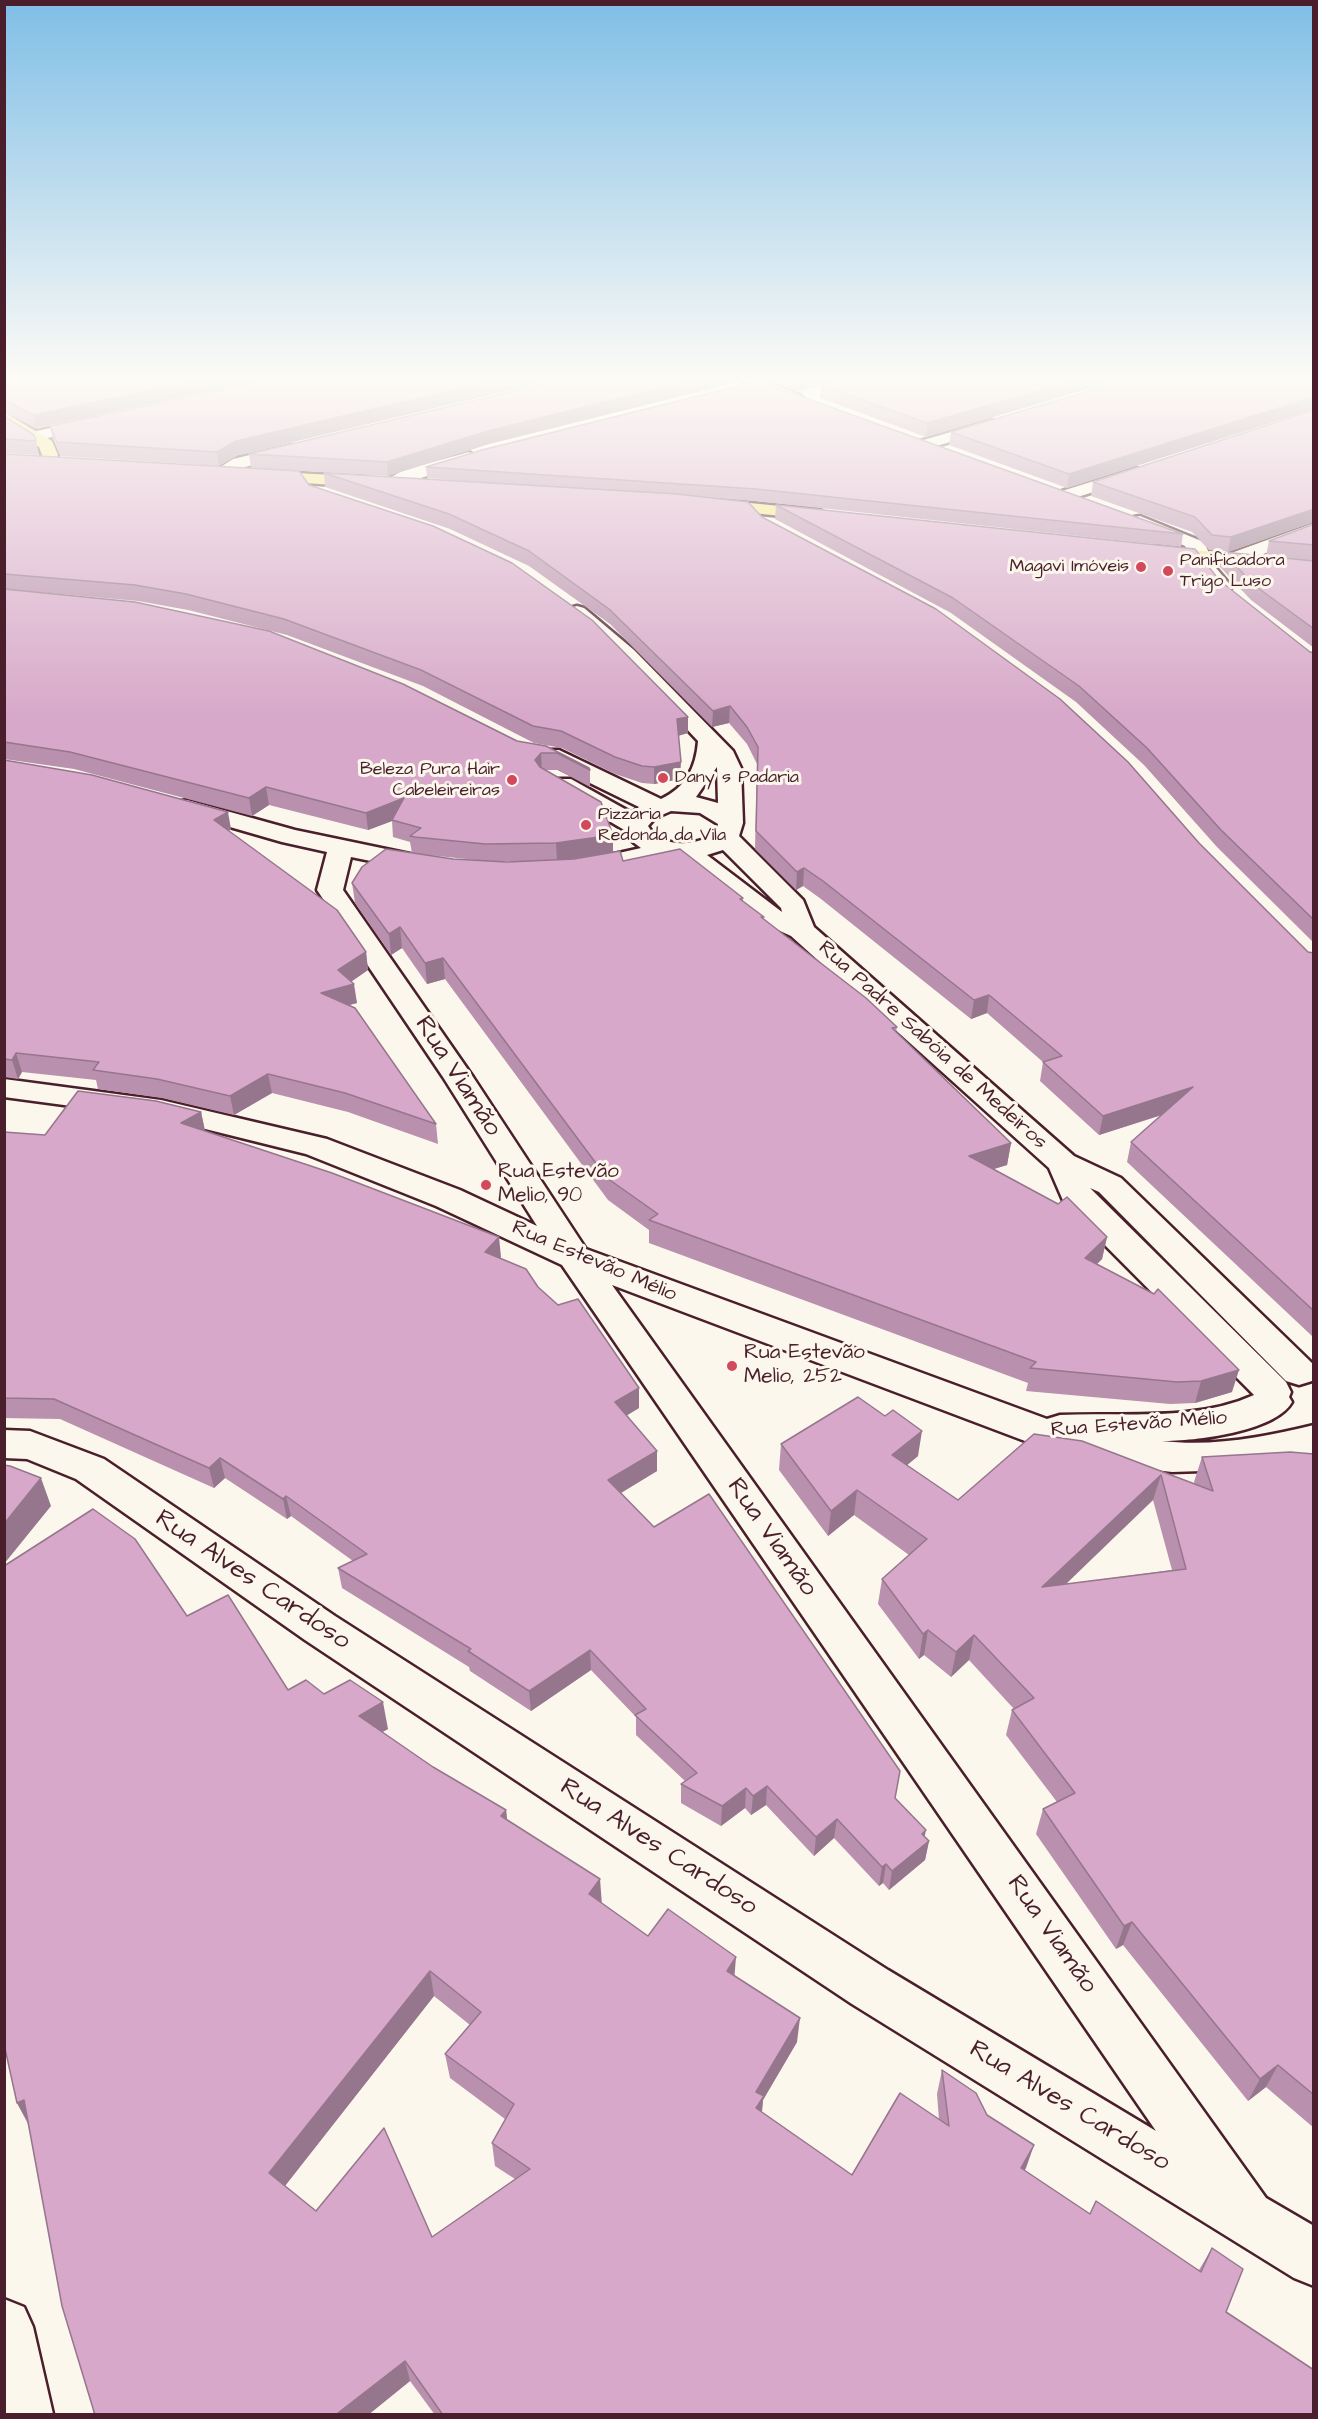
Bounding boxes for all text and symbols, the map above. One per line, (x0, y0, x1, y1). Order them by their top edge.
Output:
place label: Panificadora Trigo Luso (1180, 550, 1285, 592)
place label: Magavi Imóveis (1010, 556, 1129, 578)
marker: Magavi Imóveis (1134, 560, 1148, 574)
marker: Panificadora Trigo Luso (1161, 564, 1175, 578)
place label: Beleza Pura Hair Cabeleireiras (360, 759, 500, 802)
place label: Dany s Padaria (675, 767, 799, 789)
marker: Dany s Padaria (656, 771, 670, 785)
marker: Beleza Pura Hair Cabeleireiras (505, 773, 519, 787)
place label: Pizzaria Redonda da Vila (598, 804, 726, 846)
marker: Pizzaria Redonda da Vila (579, 818, 593, 832)
street label: Rua Padre Sabóia de Medeiros (812, 936, 1052, 1156)
street label: Rua Viamão (407, 1011, 507, 1143)
place label: Rua Estevão Melio, 90 (498, 1160, 619, 1210)
marker: Rua Estevão Melio, 90 (479, 1178, 493, 1192)
street label: Rua Estevão Mélio (508, 1216, 680, 1308)
place label: Rua Estevão Melio, 252 (744, 1341, 865, 1391)
marker: Rua Estevão Melio, 252 (725, 1359, 739, 1373)
street label: Rua Estevão Mélio (1050, 1406, 1228, 1444)
street label: Rua Viamão (719, 1473, 823, 1603)
street label: Rua Alves Cardoso (148, 1504, 356, 1658)
street label: Rua Alves Cardoso (554, 1773, 762, 1923)
street label: Rua Viamão (999, 1870, 1103, 2000)
street label: Rua Alves Cardoso (963, 2035, 1175, 2179)

